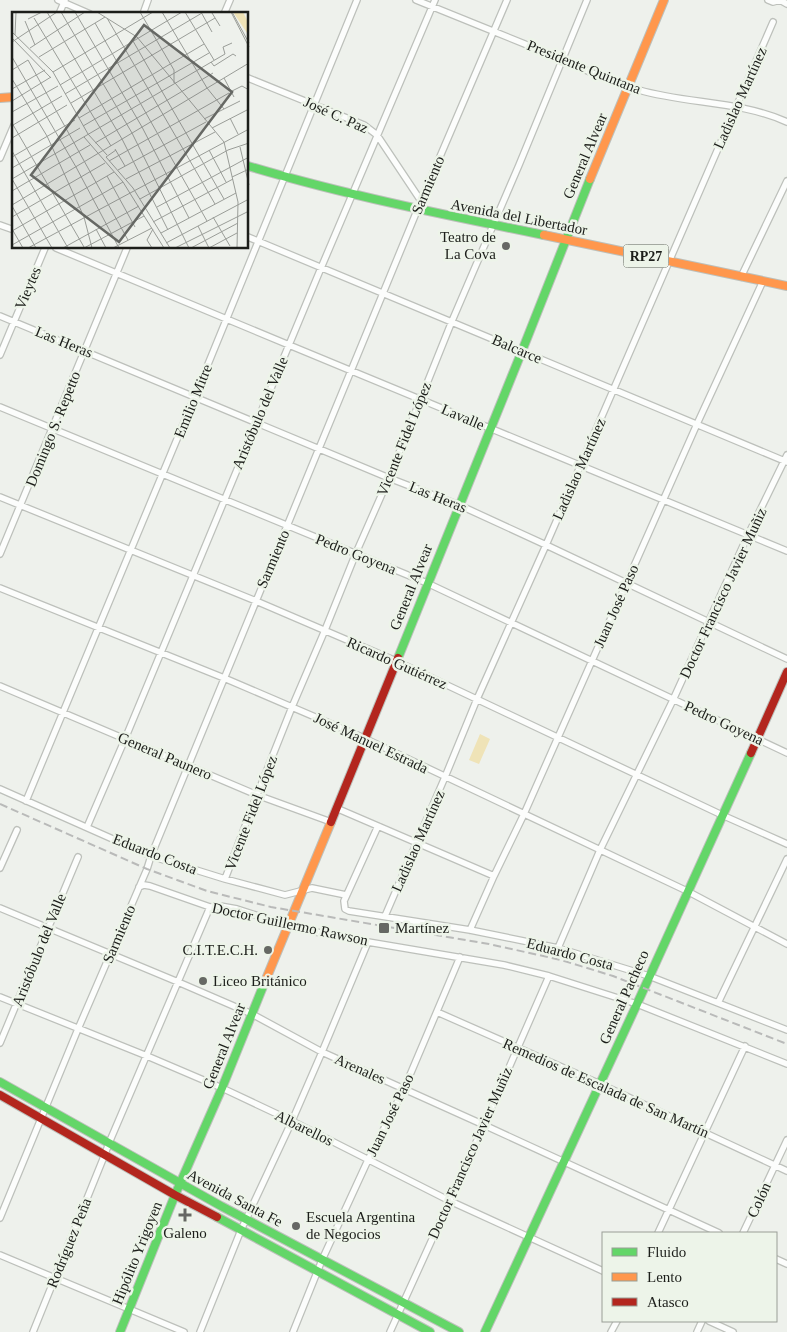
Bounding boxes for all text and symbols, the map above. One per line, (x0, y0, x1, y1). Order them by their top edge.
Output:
inset map (12, 12, 249, 249)
street label: Presidente Quintana (525, 37, 644, 97)
street label: Ladislao Martínez (710, 44, 770, 151)
street label: José C. Paz (301, 94, 371, 136)
street label: General Alvear (560, 111, 610, 201)
street label: Sarmiento (409, 153, 447, 217)
street label: Avenida del Libertador (449, 196, 589, 238)
place label: Teatro de La Cova (440, 229, 496, 262)
marker: Teatro de La Cova (500, 240, 512, 252)
road number: RP27 (624, 245, 668, 268)
street label: Vieytes (12, 264, 44, 312)
street label: Las Heras (33, 323, 95, 361)
street label: Balcarce (490, 331, 545, 367)
street label: Aristóbulo del Valle (229, 354, 291, 472)
street label: Emilio Mitre (171, 362, 215, 440)
street label: Domingo S. Repetto (23, 369, 83, 489)
street label: Vicente Fidel López (374, 379, 434, 498)
street label: Lavalle (439, 401, 487, 433)
street label: Ladislao Martínez (549, 415, 609, 522)
street label: Las Heras (407, 478, 469, 516)
street label: Doctor Francisco Javier Muñiz (676, 505, 770, 681)
street label: Sarmiento (254, 527, 292, 591)
street label: Pedro Goyena (313, 531, 399, 578)
street label: General Alvear (386, 542, 436, 632)
street label: Juan José Paso (591, 562, 641, 650)
street label: Ricardo Gutiérrez (344, 634, 450, 692)
street label: Pedro Goyena (682, 698, 766, 748)
street label: José Manuel Estrada (311, 710, 431, 777)
street label: General Paunero (116, 729, 214, 783)
street label: Vicente Fidel López (222, 753, 280, 873)
street label: Ladislao Martínez (388, 787, 448, 894)
street label: Eduardo Costa (111, 831, 200, 877)
street label: Aristóbulo del Valle (9, 891, 69, 1009)
street label: Doctor Guillermo Rawson (211, 900, 370, 948)
street label: Sarmiento (100, 902, 138, 966)
place label: Martínez (395, 920, 449, 936)
marker: Martínez (377, 921, 391, 935)
street label: Eduardo Costa (525, 935, 615, 973)
place label: C.I.T.E.C.H. (182, 942, 258, 958)
marker: C.I.T.E.C.H. (262, 944, 274, 956)
street label: General Pacheco (596, 948, 652, 1046)
place label: Liceo Británico (213, 973, 307, 989)
marker: Liceo Británico (197, 975, 209, 987)
street label: General Alvear (199, 1001, 249, 1091)
street label: Remedios de Escalada de San Martín (501, 1035, 712, 1141)
street label: Arenales (332, 1051, 388, 1087)
street label: Doctor Francisco Javier Muñiz (425, 1064, 515, 1241)
street label: Juan José Paso (363, 1071, 417, 1159)
street label: Albarellos (272, 1107, 336, 1149)
street label: Avenida Santa Fe (185, 1166, 286, 1230)
street label: Colón (744, 1180, 774, 1220)
street label: Rodríguez Peña (44, 1195, 94, 1290)
street label: Hipólito Yrigoyen (109, 1199, 165, 1307)
marker: Galeno (178, 1208, 192, 1222)
place label: Escuela Argentina de Negocios (306, 1209, 416, 1242)
marker: Escuela Argentina de Negocios (290, 1220, 302, 1232)
place label: Galeno (163, 1225, 207, 1241)
legend (602, 1232, 777, 1322)
text: Fluido (647, 1244, 686, 1260)
text: Lento (647, 1269, 682, 1285)
text: Atasco (647, 1294, 689, 1310)

